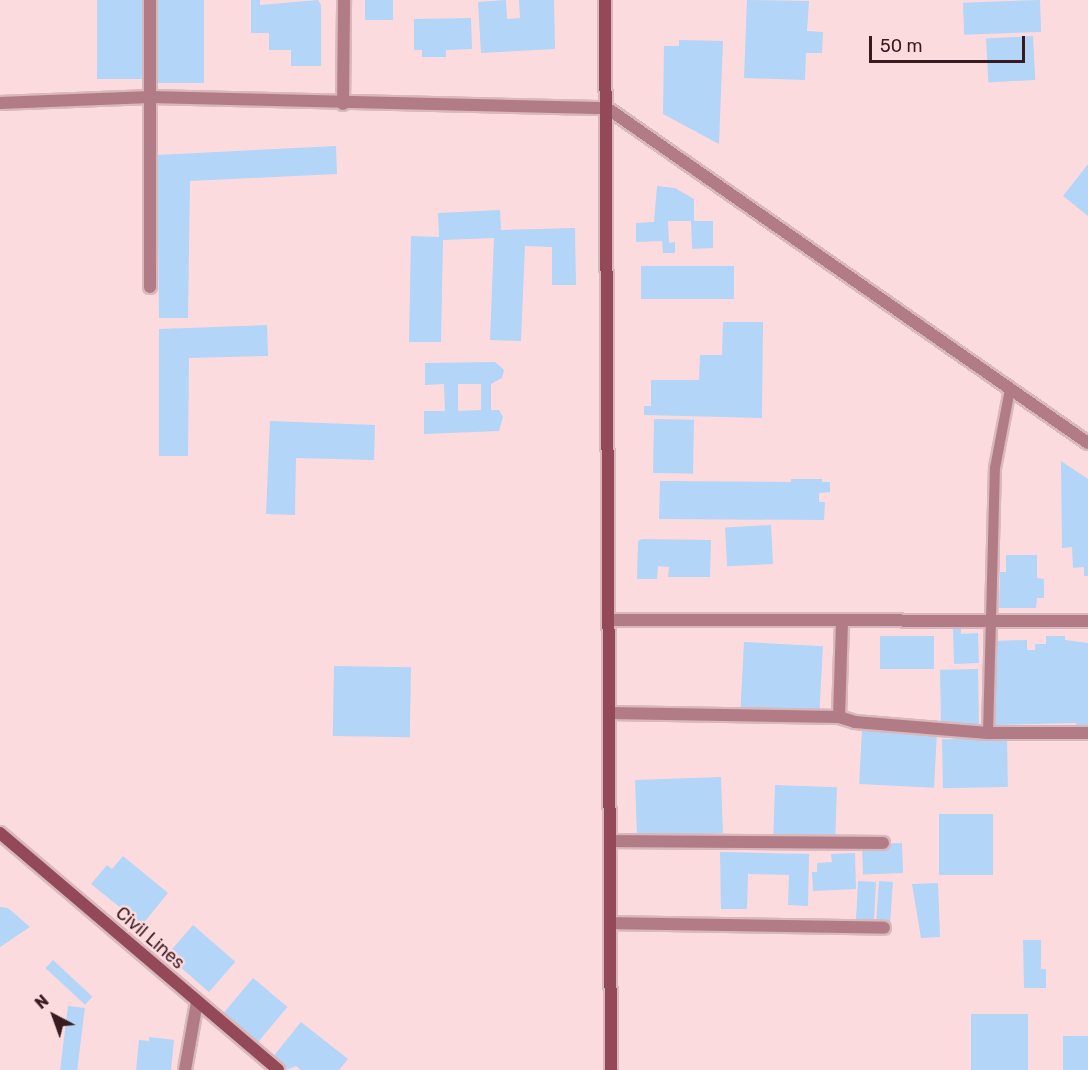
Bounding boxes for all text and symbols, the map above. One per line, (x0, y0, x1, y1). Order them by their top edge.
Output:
scale bar (872, 24, 1028, 62)
text: 50 m (880, 35, 923, 57)
street label: Civil Lines (111, 902, 189, 974)
north arrow (24, 986, 84, 1046)
text: N (31, 991, 52, 1013)

